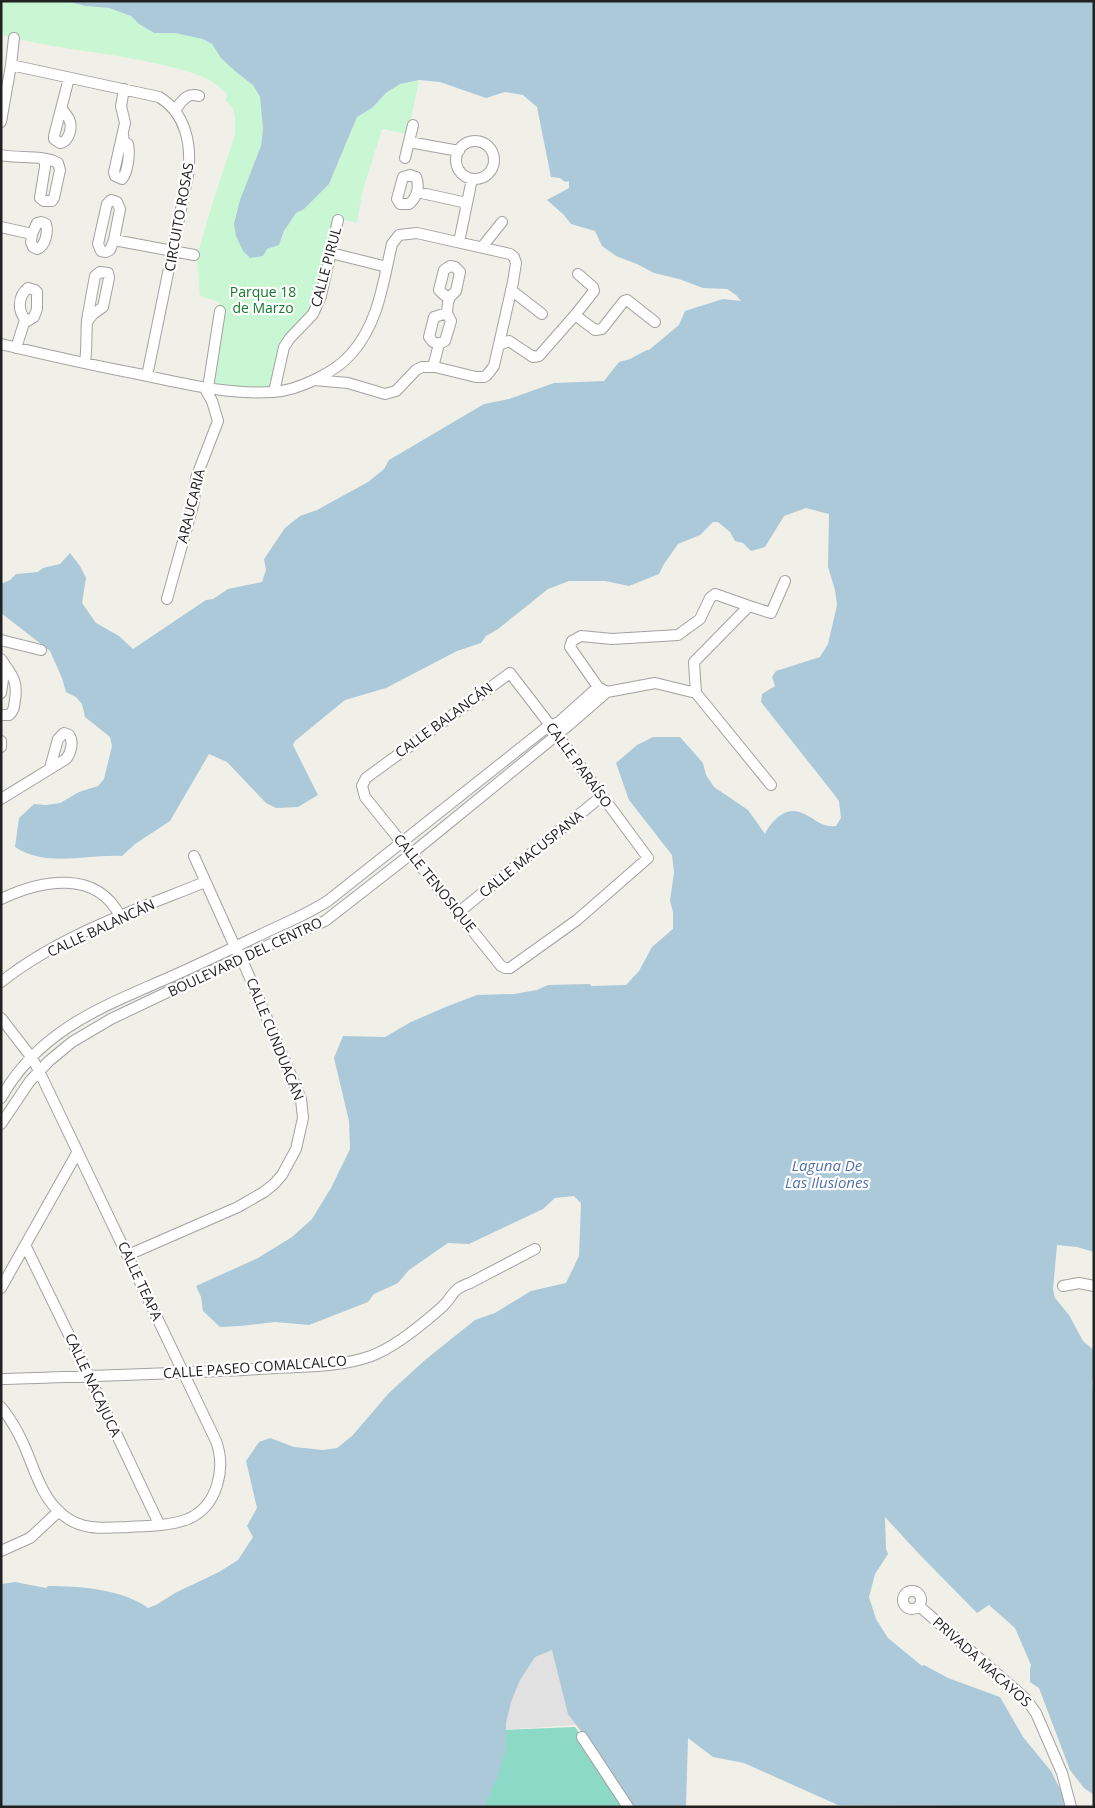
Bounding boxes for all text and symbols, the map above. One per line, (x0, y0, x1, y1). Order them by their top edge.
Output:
street label: CIRCUITO ROSAS (160, 161, 197, 273)
street label: CALLE PIRUL (306, 225, 345, 309)
park label: Parque 18 de Marzo (230, 282, 296, 317)
street label: ARAUCARIA (172, 467, 209, 545)
street label: CALLE BALANCÁN (391, 678, 496, 762)
street label: CALLE PARAÍSO (542, 718, 617, 811)
street label: CALLE MACUSPANA (475, 806, 587, 901)
street label: CALLE TENOSIQUE (390, 830, 481, 936)
street label: CALLE BALANCÁN (44, 894, 158, 961)
street label: BOULEVARD DEL CENTRO (165, 912, 325, 1001)
street label: CALLE CUNDUACÁN (242, 975, 309, 1103)
water label: Laguna De Las Ilusiones (785, 1155, 869, 1192)
street label: CALLE TEAPA (114, 1238, 167, 1324)
street label: CALLE NACAJUCA (61, 1330, 126, 1440)
street label: CALLE PASEO COMALCALCO (162, 1351, 348, 1382)
street label: PRIVADA MACAYOS (929, 1612, 1036, 1711)

